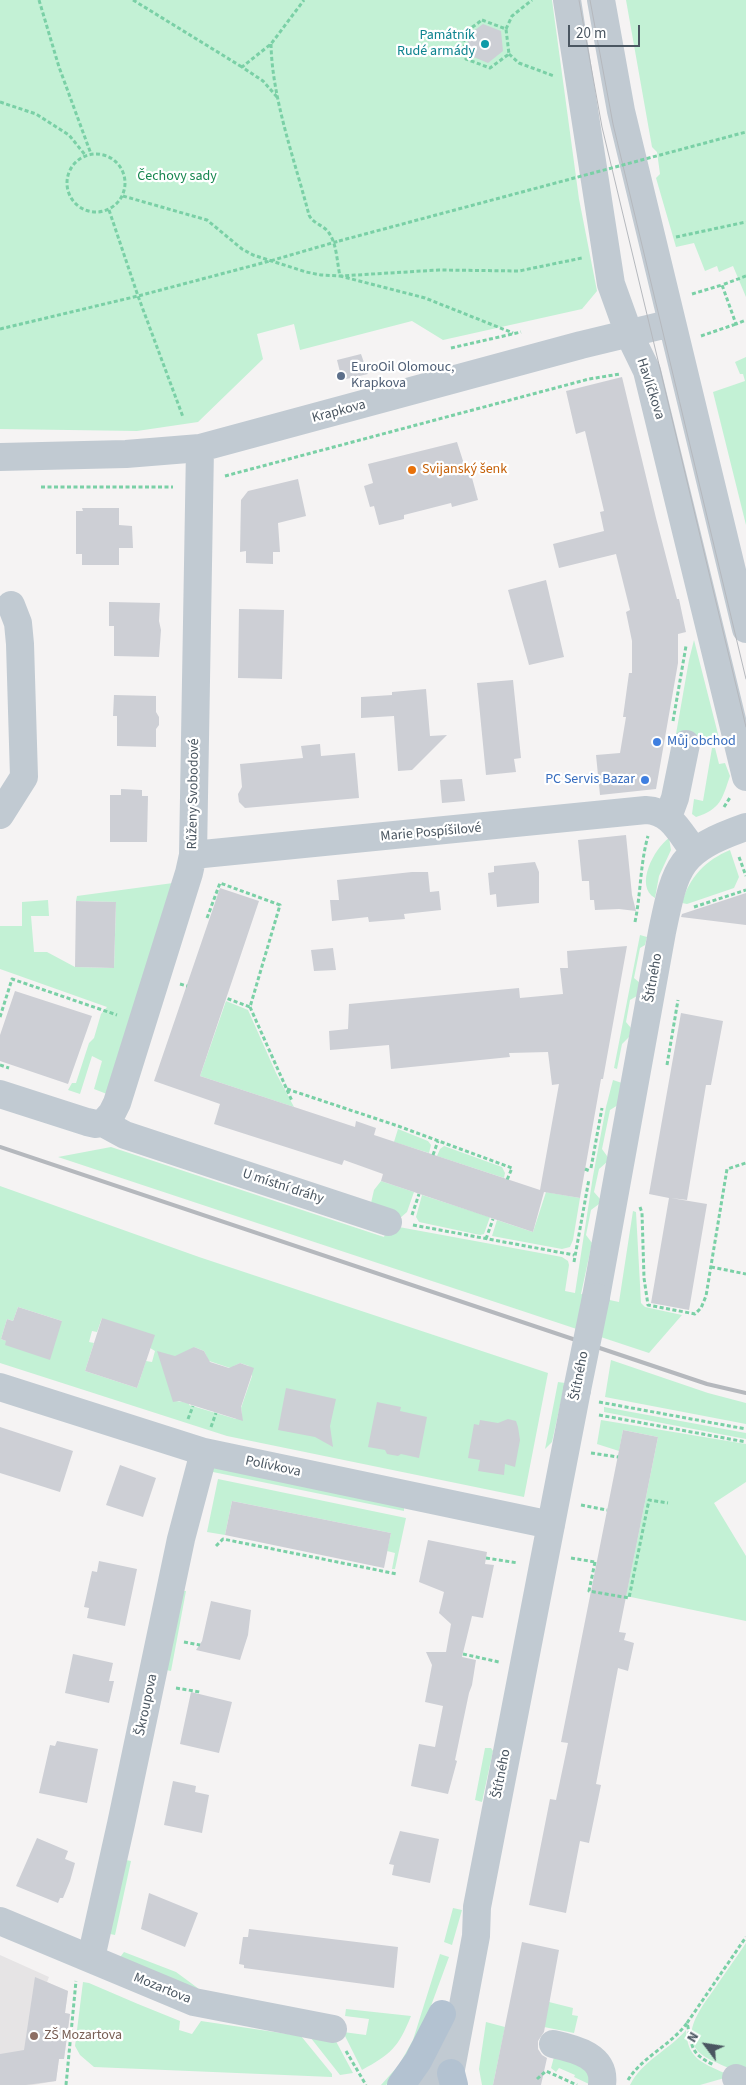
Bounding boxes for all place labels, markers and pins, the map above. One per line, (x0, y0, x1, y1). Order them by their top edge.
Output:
place label: Památník Rudé armády (397, 28, 475, 60)
marker: Památník Rudé armády (479, 38, 491, 50)
place label: EuroOil Olomouc, Krapkova (351, 360, 455, 392)
marker: EuroOil Olomouc, Krapkova (335, 370, 347, 382)
place label: Svijanský šenk (422, 462, 507, 478)
marker: Svijanský šenk (406, 464, 418, 476)
place label: Můj obchod (667, 734, 736, 750)
marker: Můj obchod (651, 736, 663, 748)
place label: PC Servis Bazar (545, 772, 635, 788)
marker: PC Servis Bazar (639, 774, 651, 786)
place label: ZŠ Mozartova (44, 2028, 122, 2044)
marker: ZŠ Mozartova (28, 2030, 40, 2042)

